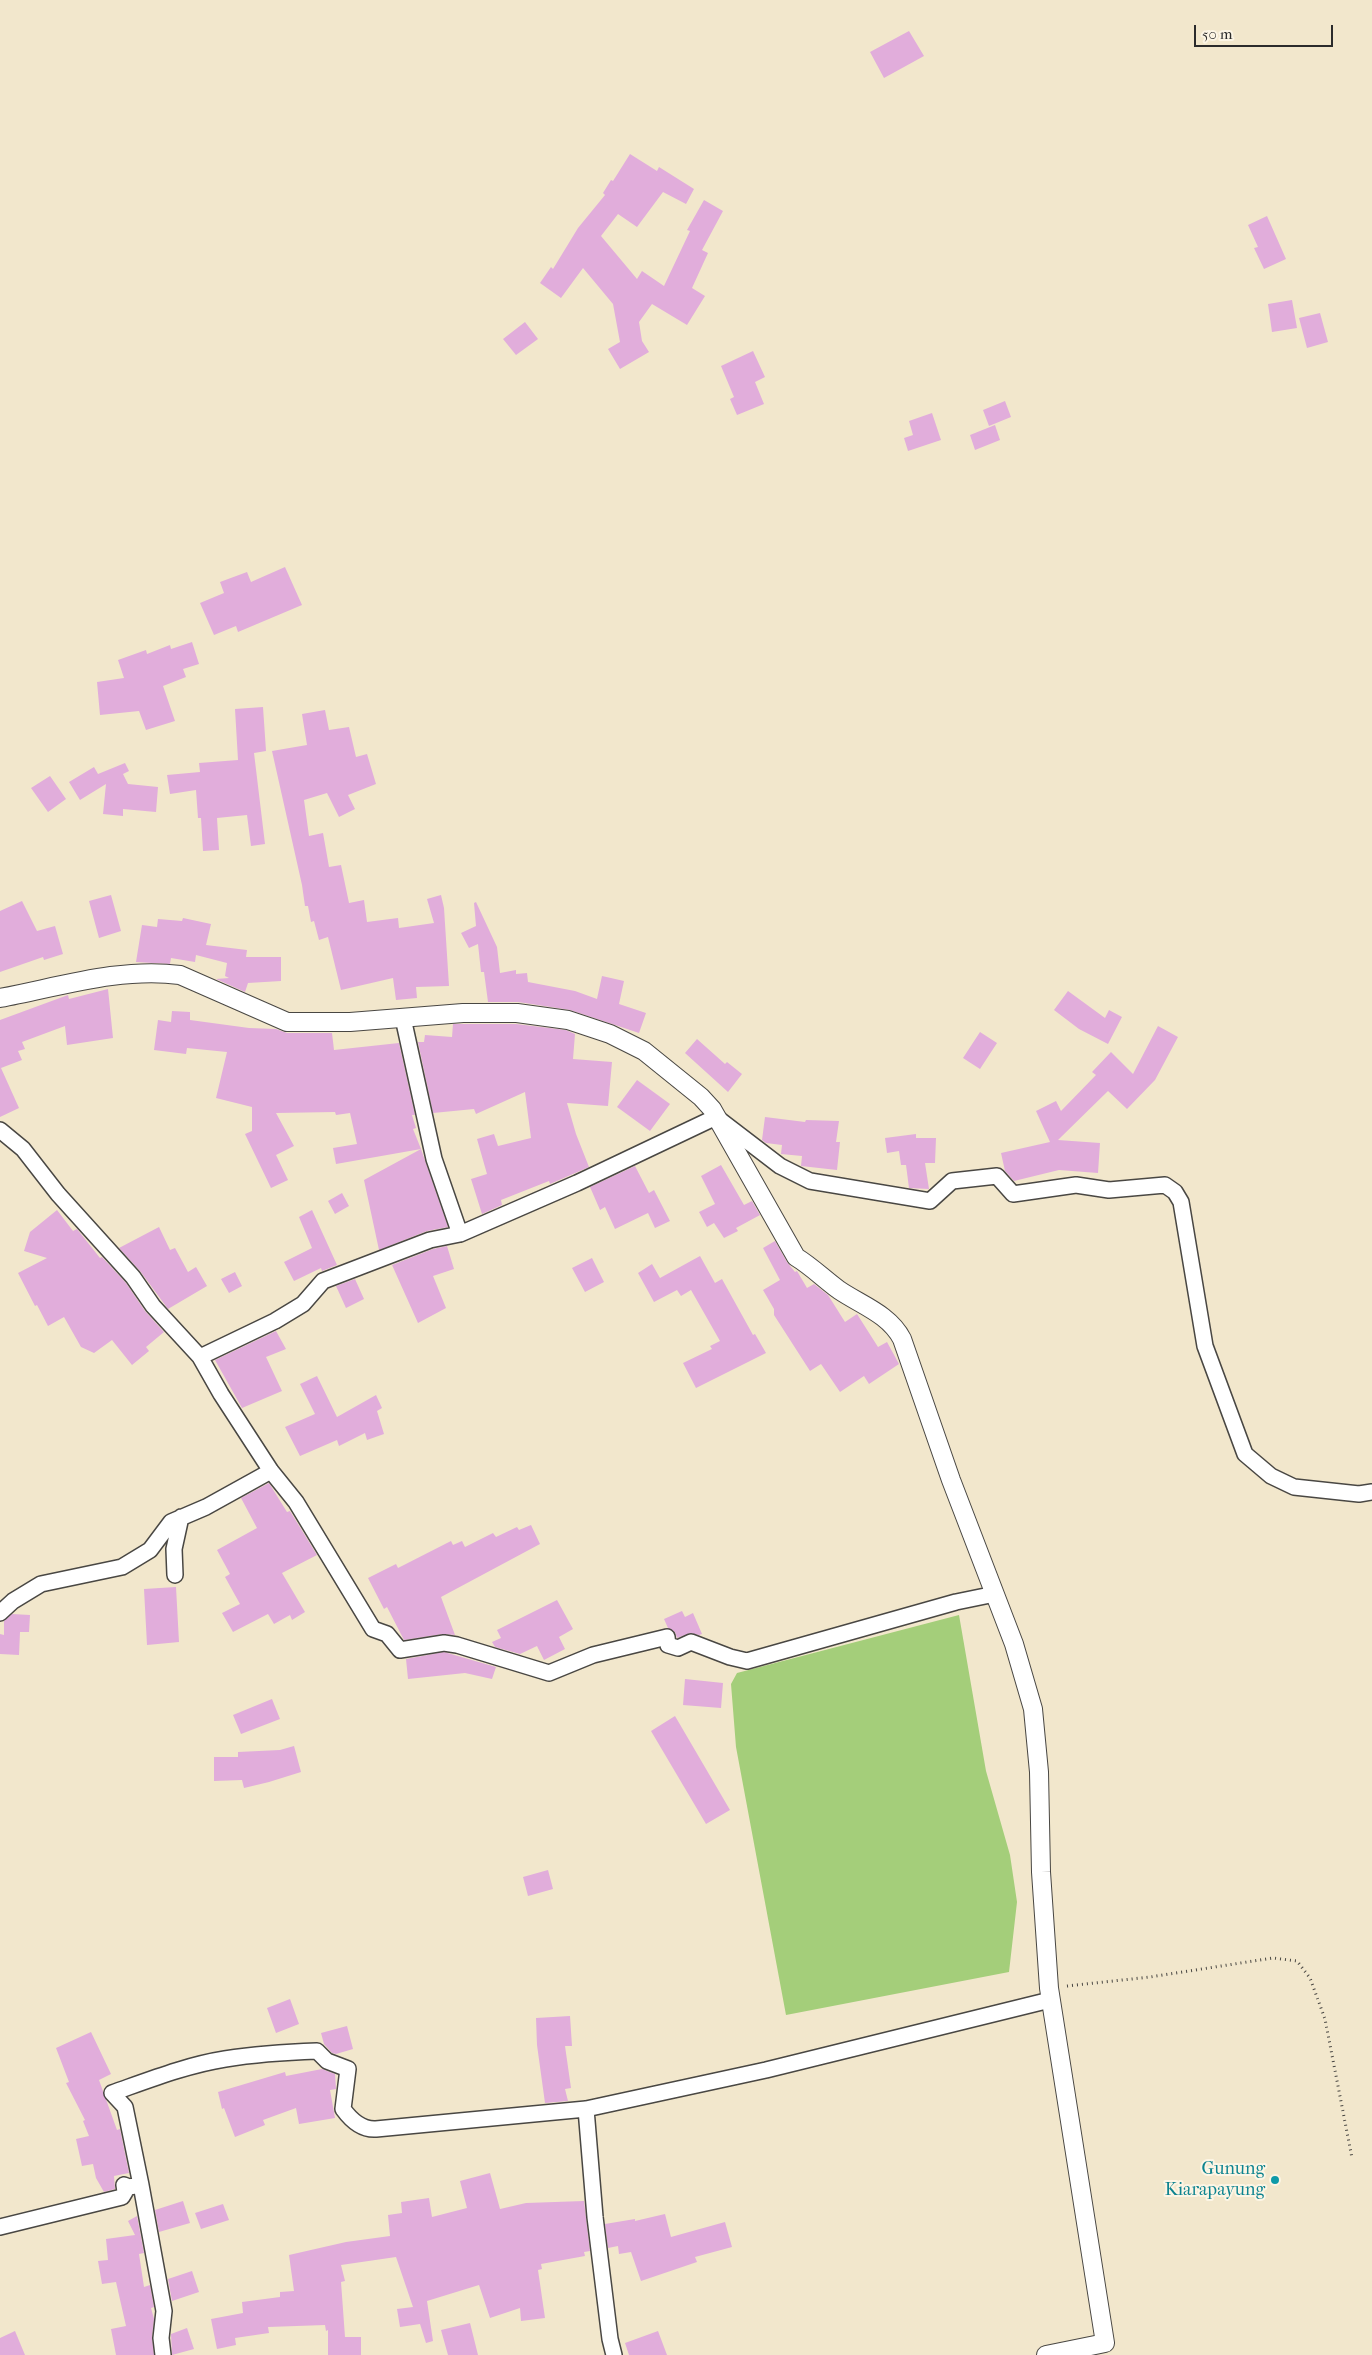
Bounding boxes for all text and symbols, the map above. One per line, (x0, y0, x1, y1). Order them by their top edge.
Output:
scale bar (1197, 15, 1336, 47)
text: 50 m (1202, 25, 1232, 43)
place label: Gunung Kiarapayung (1165, 2159, 1265, 2202)
marker: Gunung Kiarapayung (1269, 2174, 1281, 2186)

